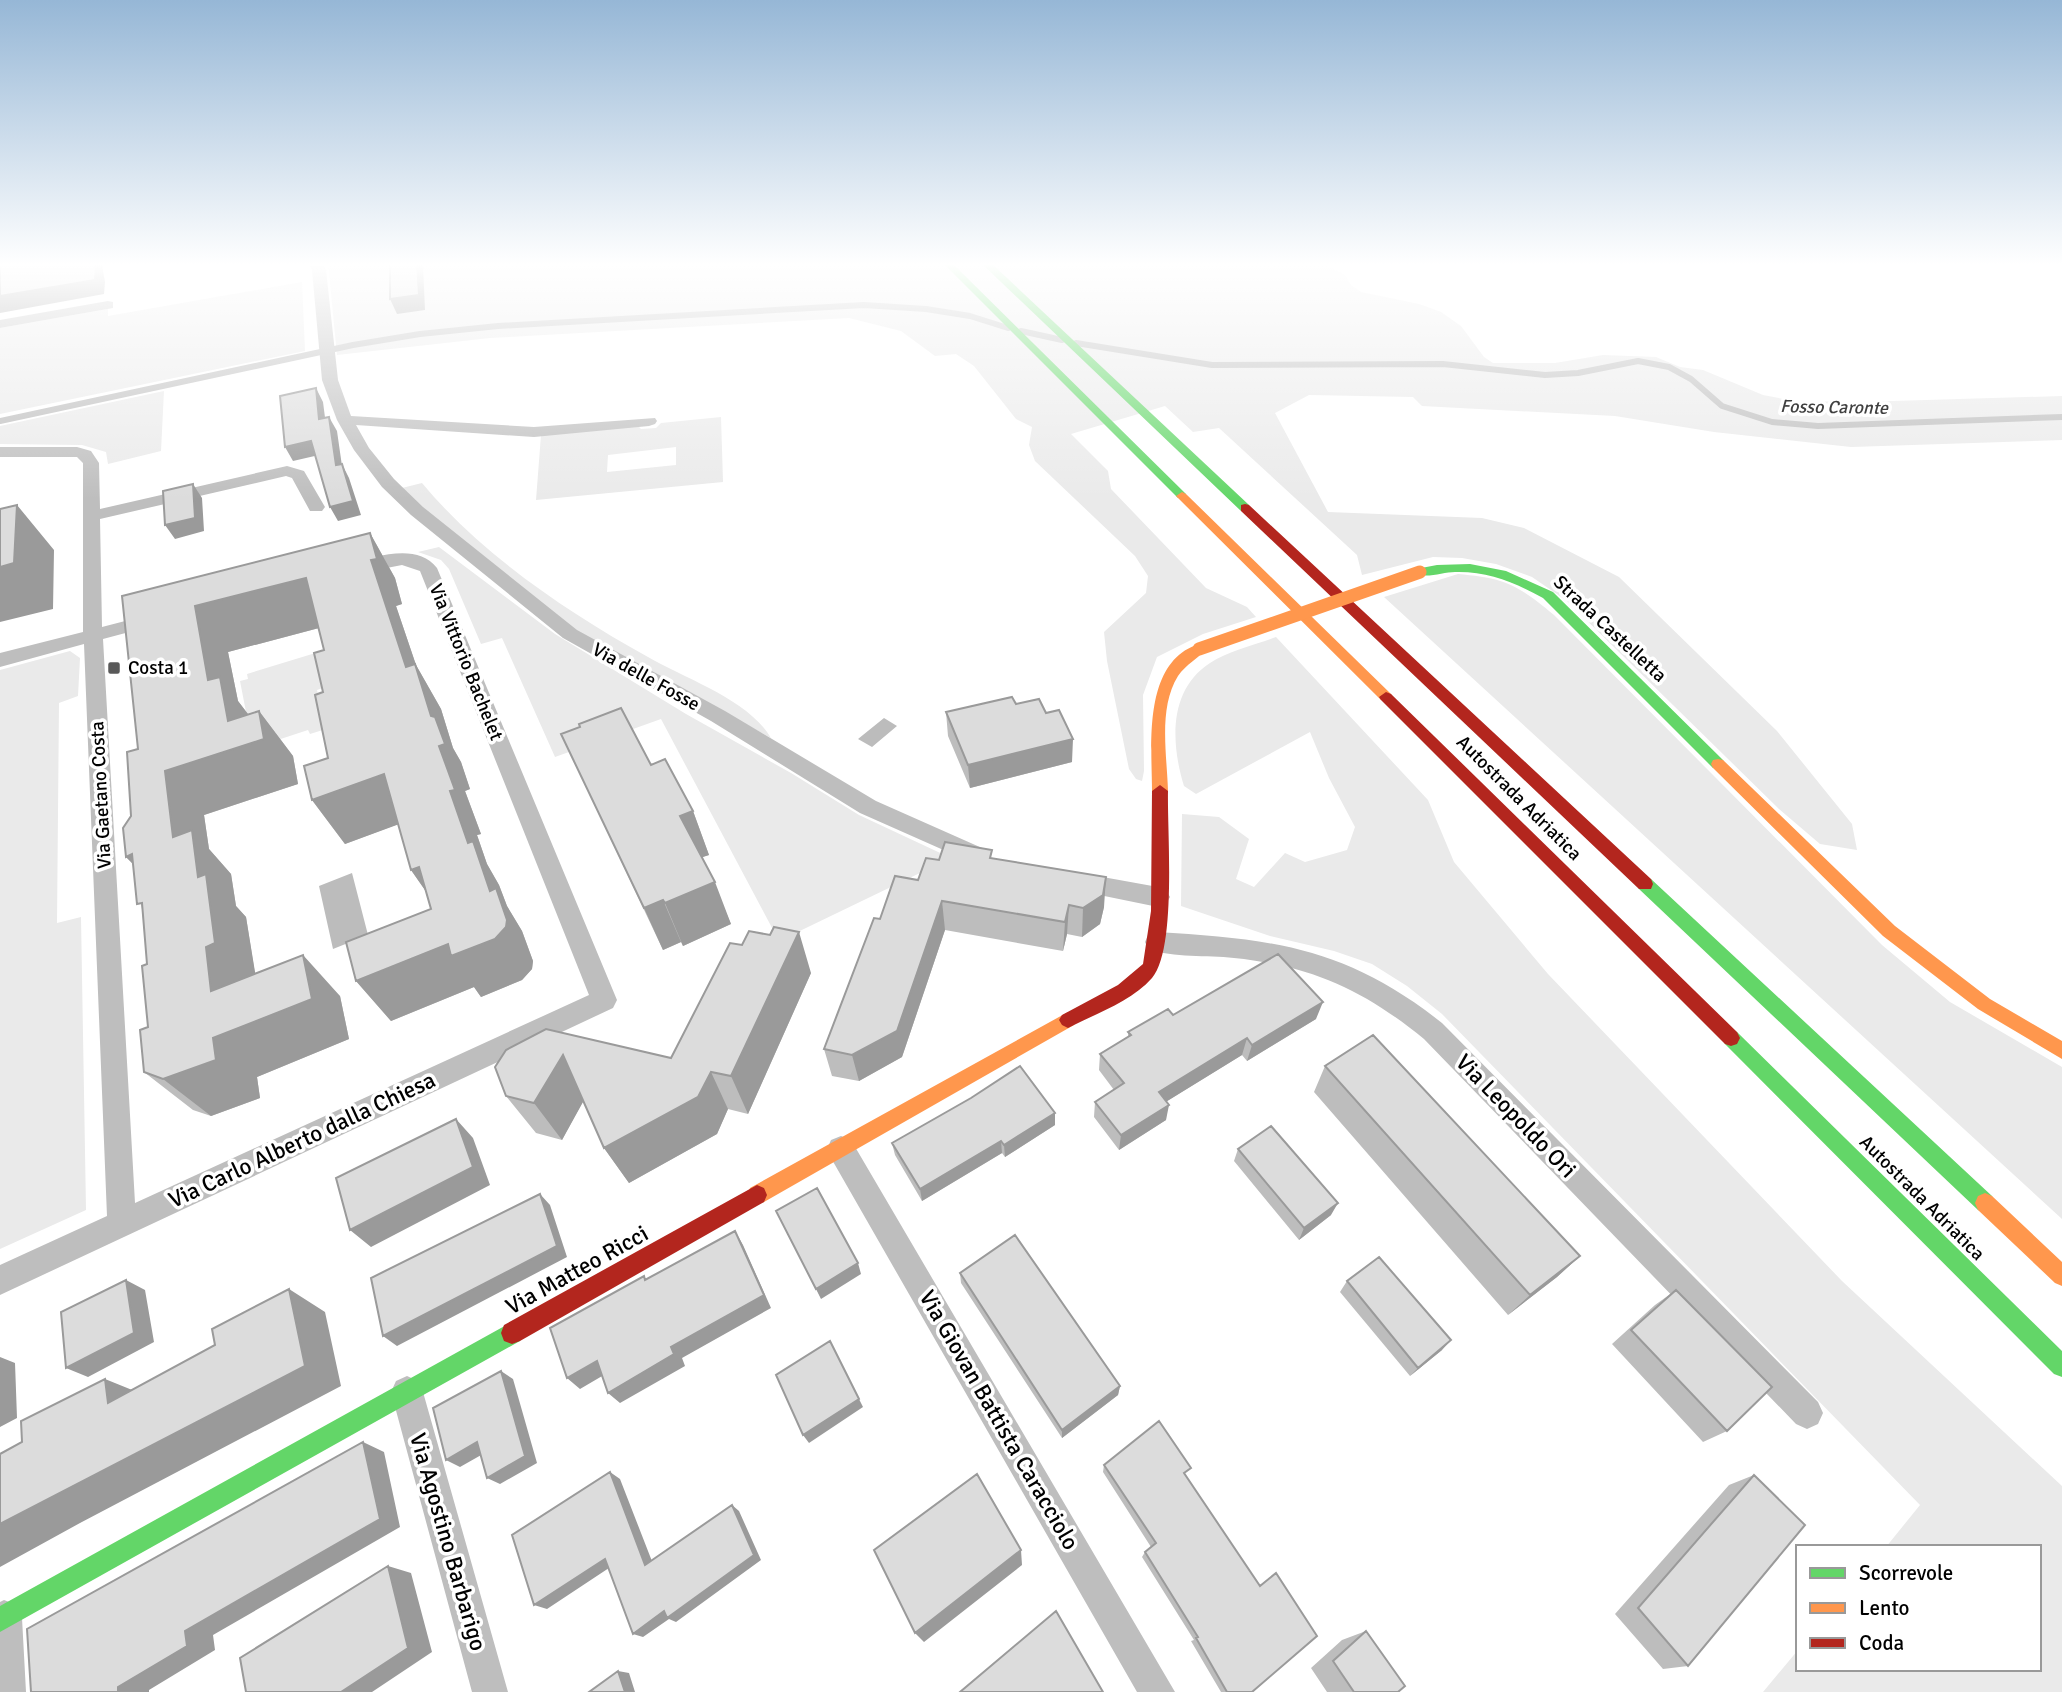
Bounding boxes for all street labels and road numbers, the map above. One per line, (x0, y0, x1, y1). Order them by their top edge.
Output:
street label: Strada Castelletta (1548, 570, 1672, 688)
street label: Via Vittorio Bachelet (424, 580, 508, 744)
street label: Via delle Fosse (588, 638, 704, 716)
street label: Via Gaetano Costa (85, 721, 117, 869)
street label: Autostrada Adriatica (1451, 730, 1587, 866)
street label: Via Leopoldo Ori (1450, 1048, 1582, 1184)
street label: Via Carlo Alberto dalla Chiesa (164, 1065, 440, 1215)
street label: Autostrada Adriatica (1854, 1130, 1990, 1266)
street label: Via Matteo Ricci (501, 1219, 653, 1321)
street label: Via Giovan Battista Caracciolo (913, 1285, 1085, 1555)
street label: Via Agostino Barbarigo (403, 1430, 493, 1654)

